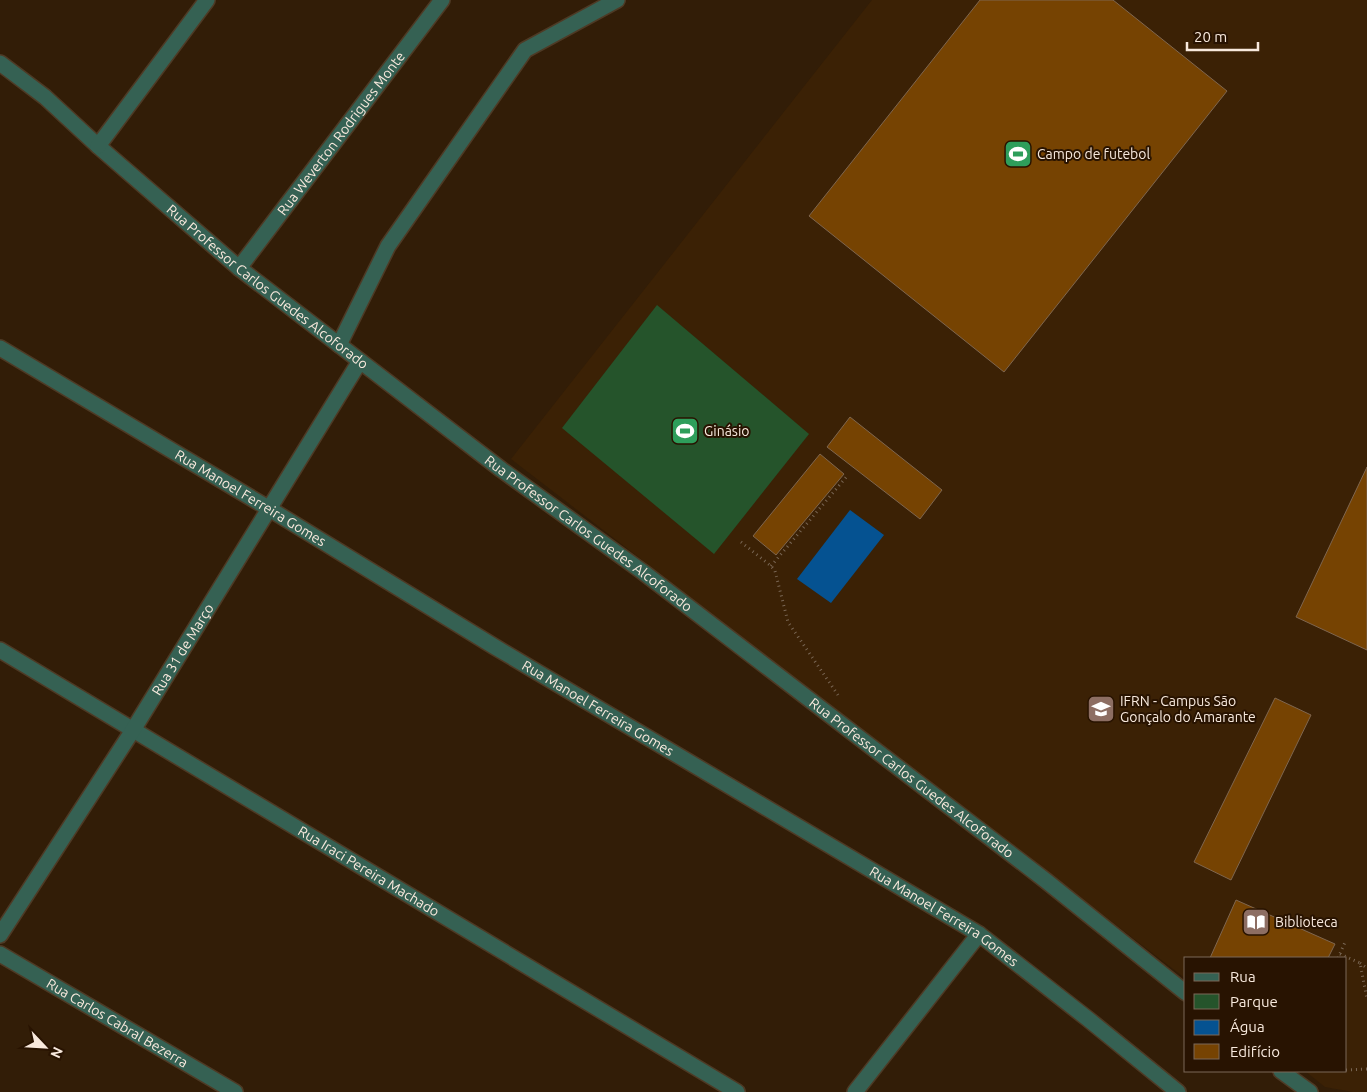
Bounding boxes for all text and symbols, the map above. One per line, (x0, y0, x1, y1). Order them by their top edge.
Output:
scale bar (1187, 20, 1258, 52)
text: 20 m (1194, 28, 1227, 45)
street label: Rua Weverton Rodrigues Monte (274, 48, 408, 218)
sports icon: Campo de futebol (1003, 139, 1033, 169)
place label: Campo de futebol (1037, 146, 1150, 162)
street label: Rua Professor Carlos Guedes Alcoforado (164, 201, 371, 372)
sports icon: Ginásio (670, 416, 700, 446)
place label: Ginásio (704, 423, 750, 439)
street label: Rua Manoel Ferreira Gomes (172, 446, 329, 550)
street label: Rua Professor Carlos Guedes Alcoforado (482, 452, 696, 615)
street label: Rua 31 de Março (148, 601, 217, 698)
street label: Rua Manoel Ferreira Gomes (519, 657, 677, 759)
place label: IFRN - Campus São Gonçalo do Amarante (1120, 693, 1256, 725)
street label: Rua Professor Carlos Guedes Alcoforado (806, 694, 1017, 861)
school or university icon: IFRN - Campus São Gonçalo do Amarante (1086, 694, 1116, 724)
street label: Rua Iraci Pereira Machado (295, 823, 442, 920)
street label: Rua Manoel Ferreira Gomes (867, 863, 1022, 970)
library icon: Biblioteca (1241, 907, 1271, 937)
place label: Biblioteca (1275, 914, 1338, 930)
legend (1184, 957, 1347, 1072)
text: Rua (1230, 968, 1256, 985)
street label: Rua Carlos Cabral Bezerra (44, 975, 191, 1071)
text: Parque (1230, 993, 1278, 1010)
text: Água (1230, 1018, 1265, 1035)
north arrow (20, 1022, 70, 1072)
text: Edifício (1230, 1043, 1280, 1060)
text: N (47, 1044, 66, 1061)

